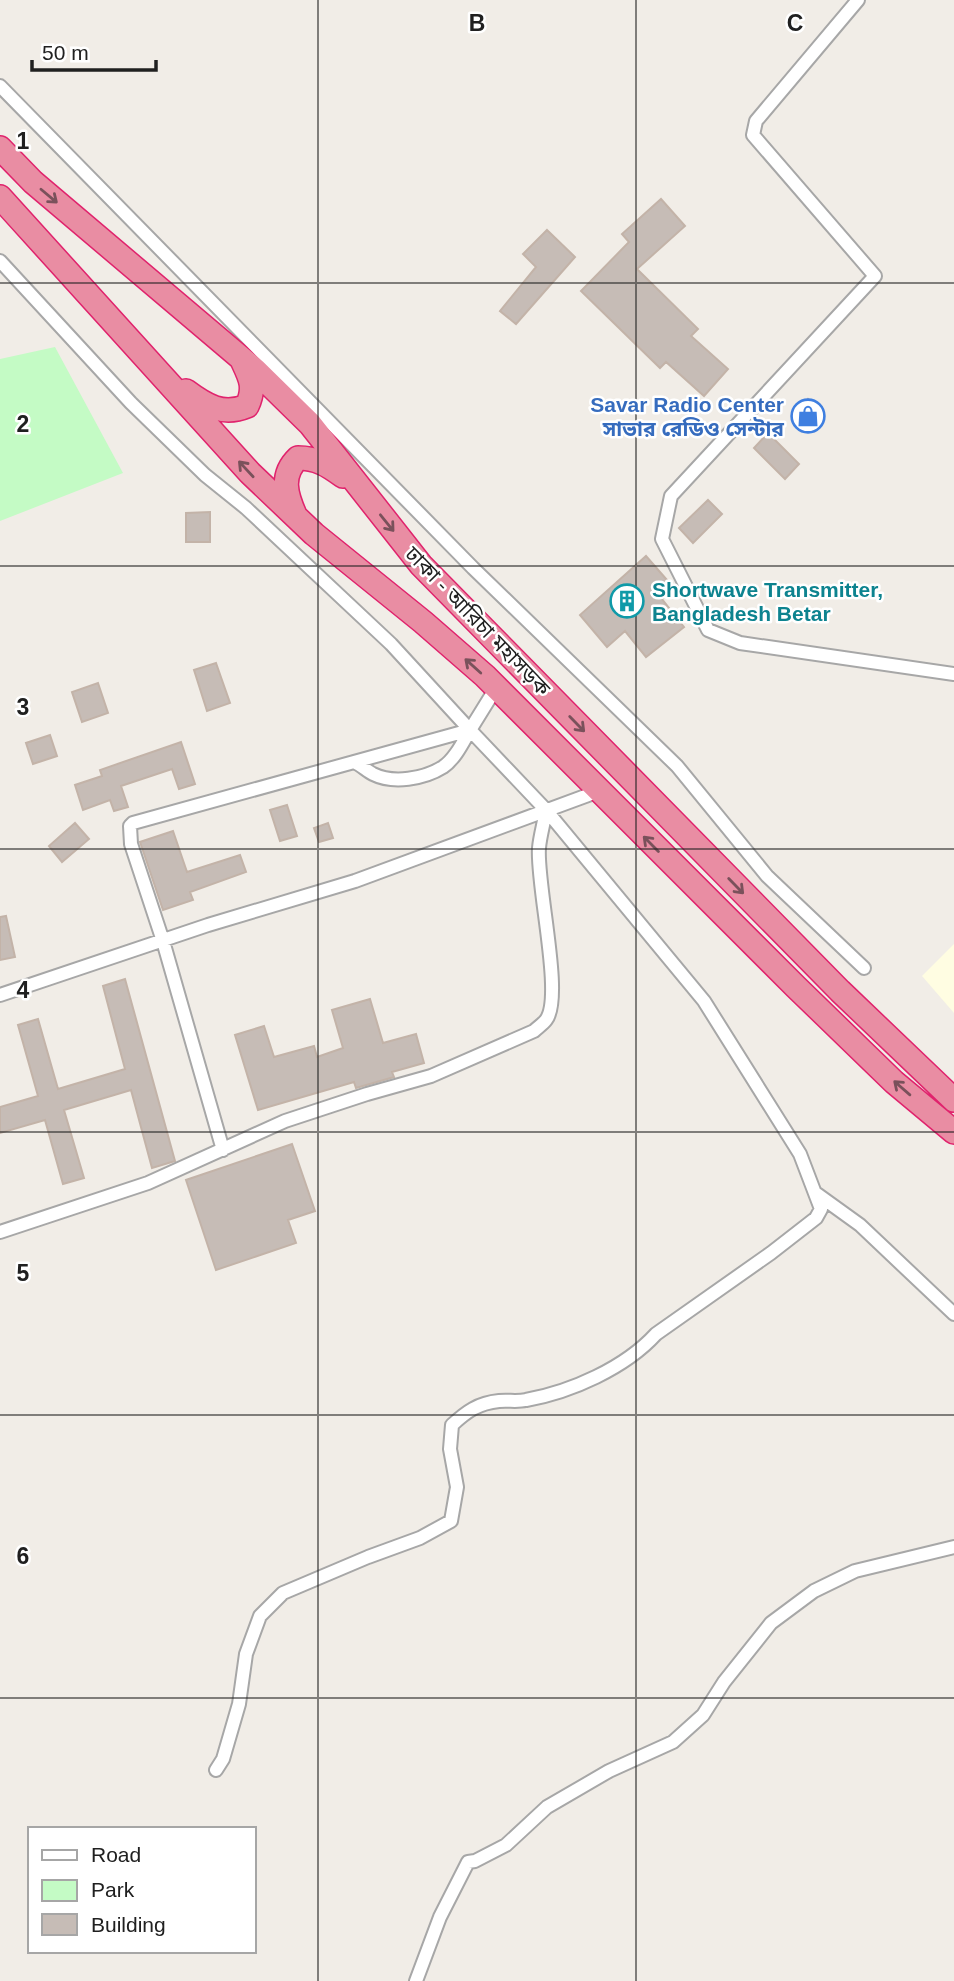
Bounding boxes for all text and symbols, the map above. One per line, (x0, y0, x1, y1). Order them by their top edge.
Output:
text: B (469, 10, 485, 36)
text: C (787, 10, 803, 36)
scale bar (32, 28, 156, 72)
text: 50 m (42, 41, 89, 64)
text: 1 (17, 128, 30, 154)
one-way arrow (40, 188, 58, 204)
place label: Savar Radio Center সাভার রেডিও সেন্টার (590, 393, 784, 440)
shop icon: Savar Radio Center সাভার রেডিও সেন্টার (789, 397, 827, 435)
text: 2 (17, 411, 29, 437)
one-way arrow (238, 460, 254, 478)
one-way arrow (379, 514, 395, 532)
street label: ঢাকা - আরিচা মহাসড়ক (400, 541, 556, 701)
place label: Shortwave Transmitter, Bangladesh Betar (652, 578, 883, 625)
building icon: Shortwave Transmitter, Bangladesh Betar (608, 582, 646, 620)
one-way arrow (464, 658, 482, 674)
text: 3 (17, 694, 29, 720)
one-way arrow (568, 715, 585, 732)
one-way arrow (643, 836, 660, 853)
one-way arrow (728, 877, 745, 894)
text: 4 (17, 977, 30, 1003)
one-way arrow (893, 1080, 911, 1096)
text: 5 (17, 1260, 30, 1286)
text: 6 (17, 1543, 29, 1569)
legend (28, 1827, 256, 1953)
text: Road (91, 1843, 141, 1866)
text: Park (91, 1878, 135, 1901)
text: Building (91, 1913, 166, 1936)

